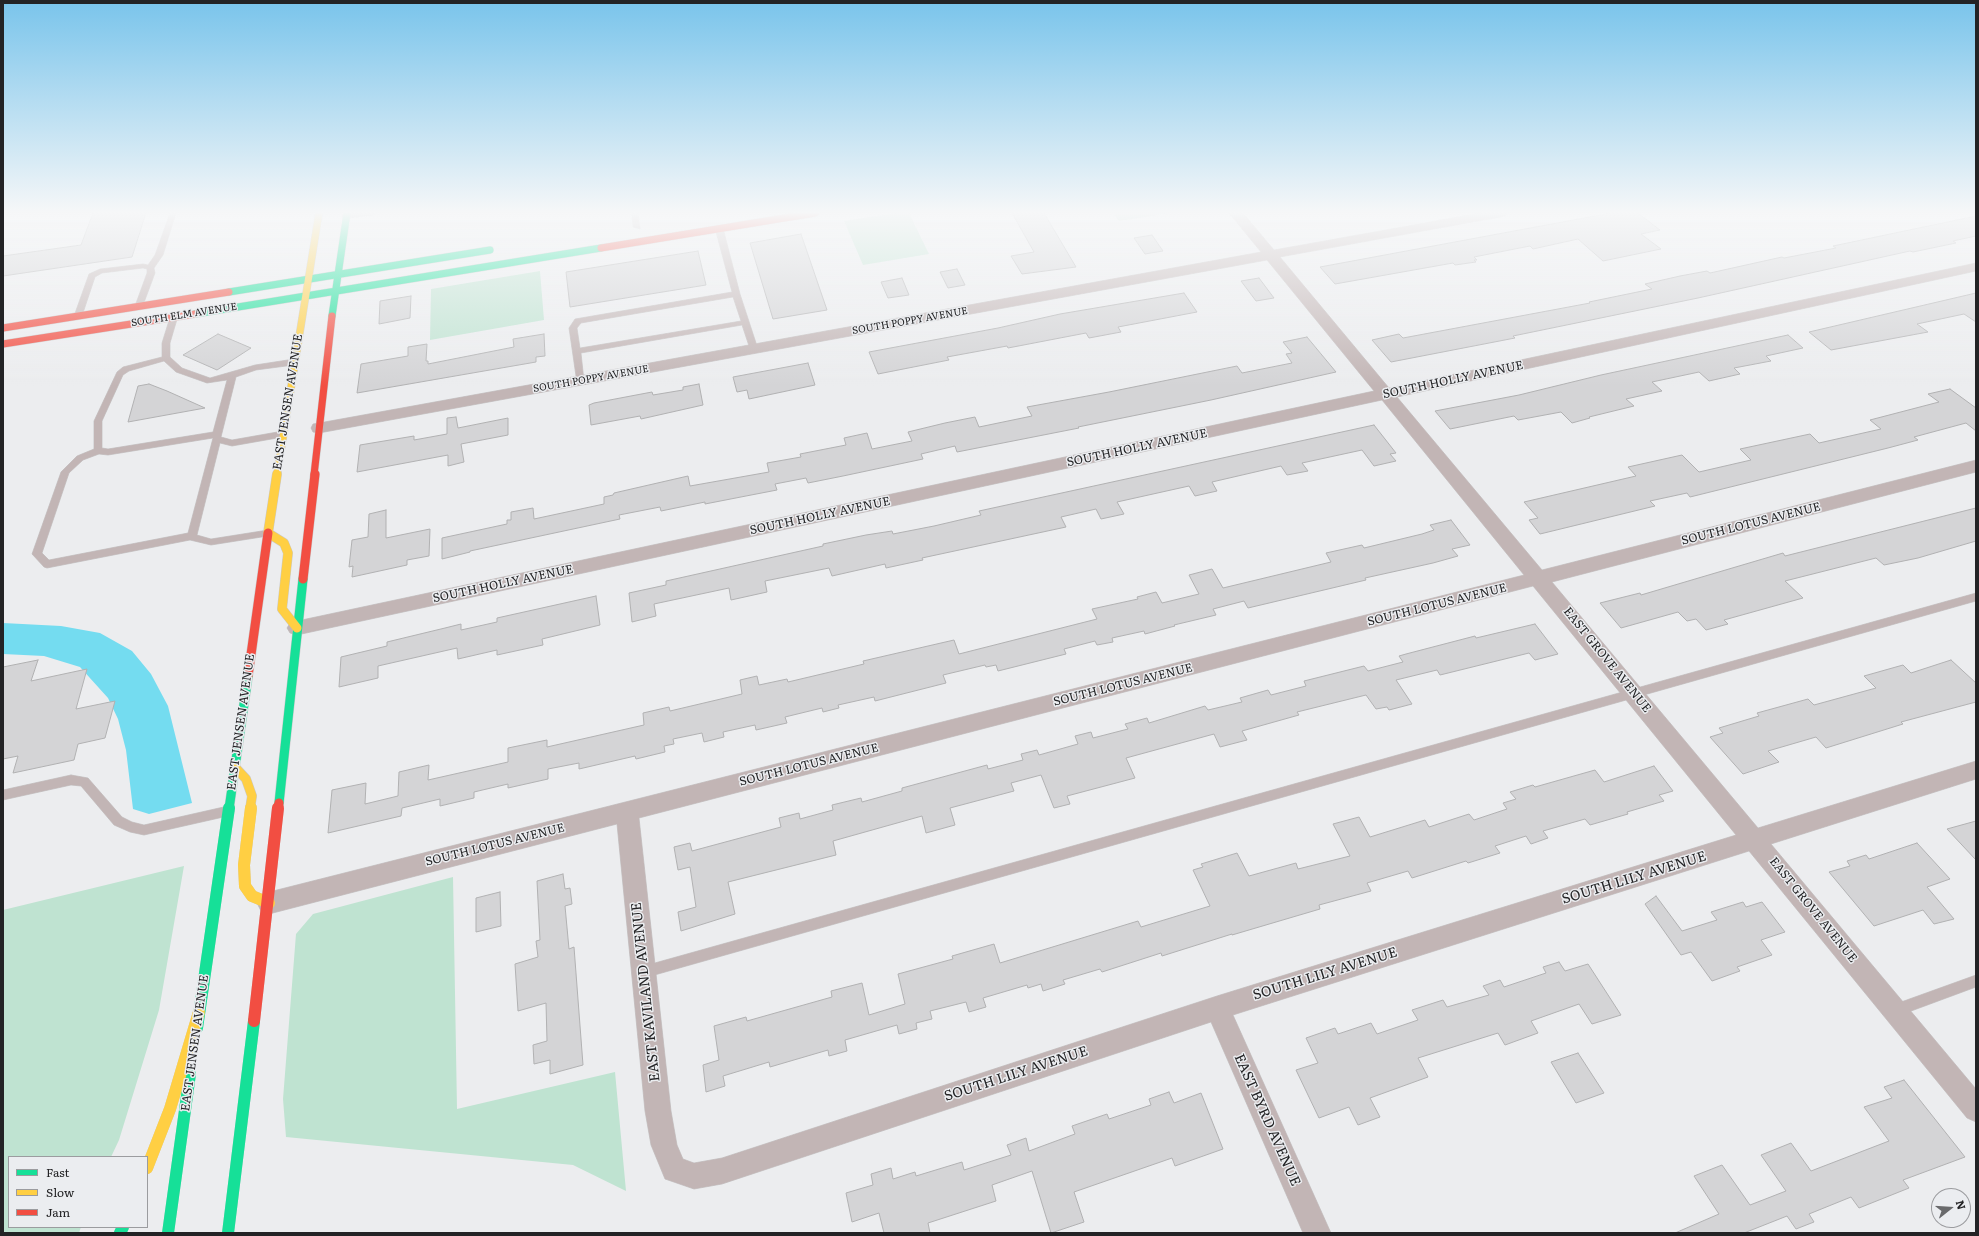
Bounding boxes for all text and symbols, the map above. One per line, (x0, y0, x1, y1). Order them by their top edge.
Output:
street label: SOUTH ELM AVENUE (130, 301, 238, 329)
street label: SOUTH POPPY AVENUE (851, 305, 969, 337)
street label: EAST JENSEN AVENUE (270, 333, 306, 471)
street label: SOUTH HOLLY AVENUE (1382, 358, 1524, 402)
street label: SOUTH POPPY AVENUE (532, 363, 650, 395)
street label: SOUTH HOLLY AVENUE (1066, 426, 1208, 470)
street label: SOUTH HOLLY AVENUE (749, 494, 891, 538)
street label: SOUTH LOTUS AVENUE (1680, 500, 1822, 548)
street label: SOUTH HOLLY AVENUE (432, 562, 574, 606)
street label: SOUTH LOTUS AVENUE (1366, 581, 1508, 629)
street label: EAST GROVE AVENUE (1560, 605, 1654, 715)
street label: EAST JENSEN AVENUE (224, 653, 258, 791)
street label: SOUTH LOTUS AVENUE (1052, 661, 1194, 709)
street label: SOUTH LOTUS AVENUE (738, 741, 880, 789)
street label: SOUTH LOTUS AVENUE (424, 821, 566, 869)
street label: SOUTH LILY AVENUE (1560, 848, 1708, 908)
street label: EAST GROVE AVENUE (1766, 855, 1860, 965)
street label: EAST KAVILAND AVENUE (628, 902, 664, 1082)
street label: SOUTH LILY AVENUE (1251, 944, 1399, 1004)
street label: EAST JENSEN AVENUE (178, 974, 212, 1112)
street label: SOUTH LILY AVENUE (942, 1043, 1090, 1105)
street label: EAST BYRD AVENUE (1230, 1051, 1304, 1189)
legend (8, 1156, 148, 1228)
text: Fast (46, 1163, 69, 1181)
text: Slow (46, 1183, 74, 1201)
north arrow (1931, 1188, 1971, 1228)
text: N (1953, 1198, 1971, 1212)
text: Jam (46, 1203, 70, 1221)

